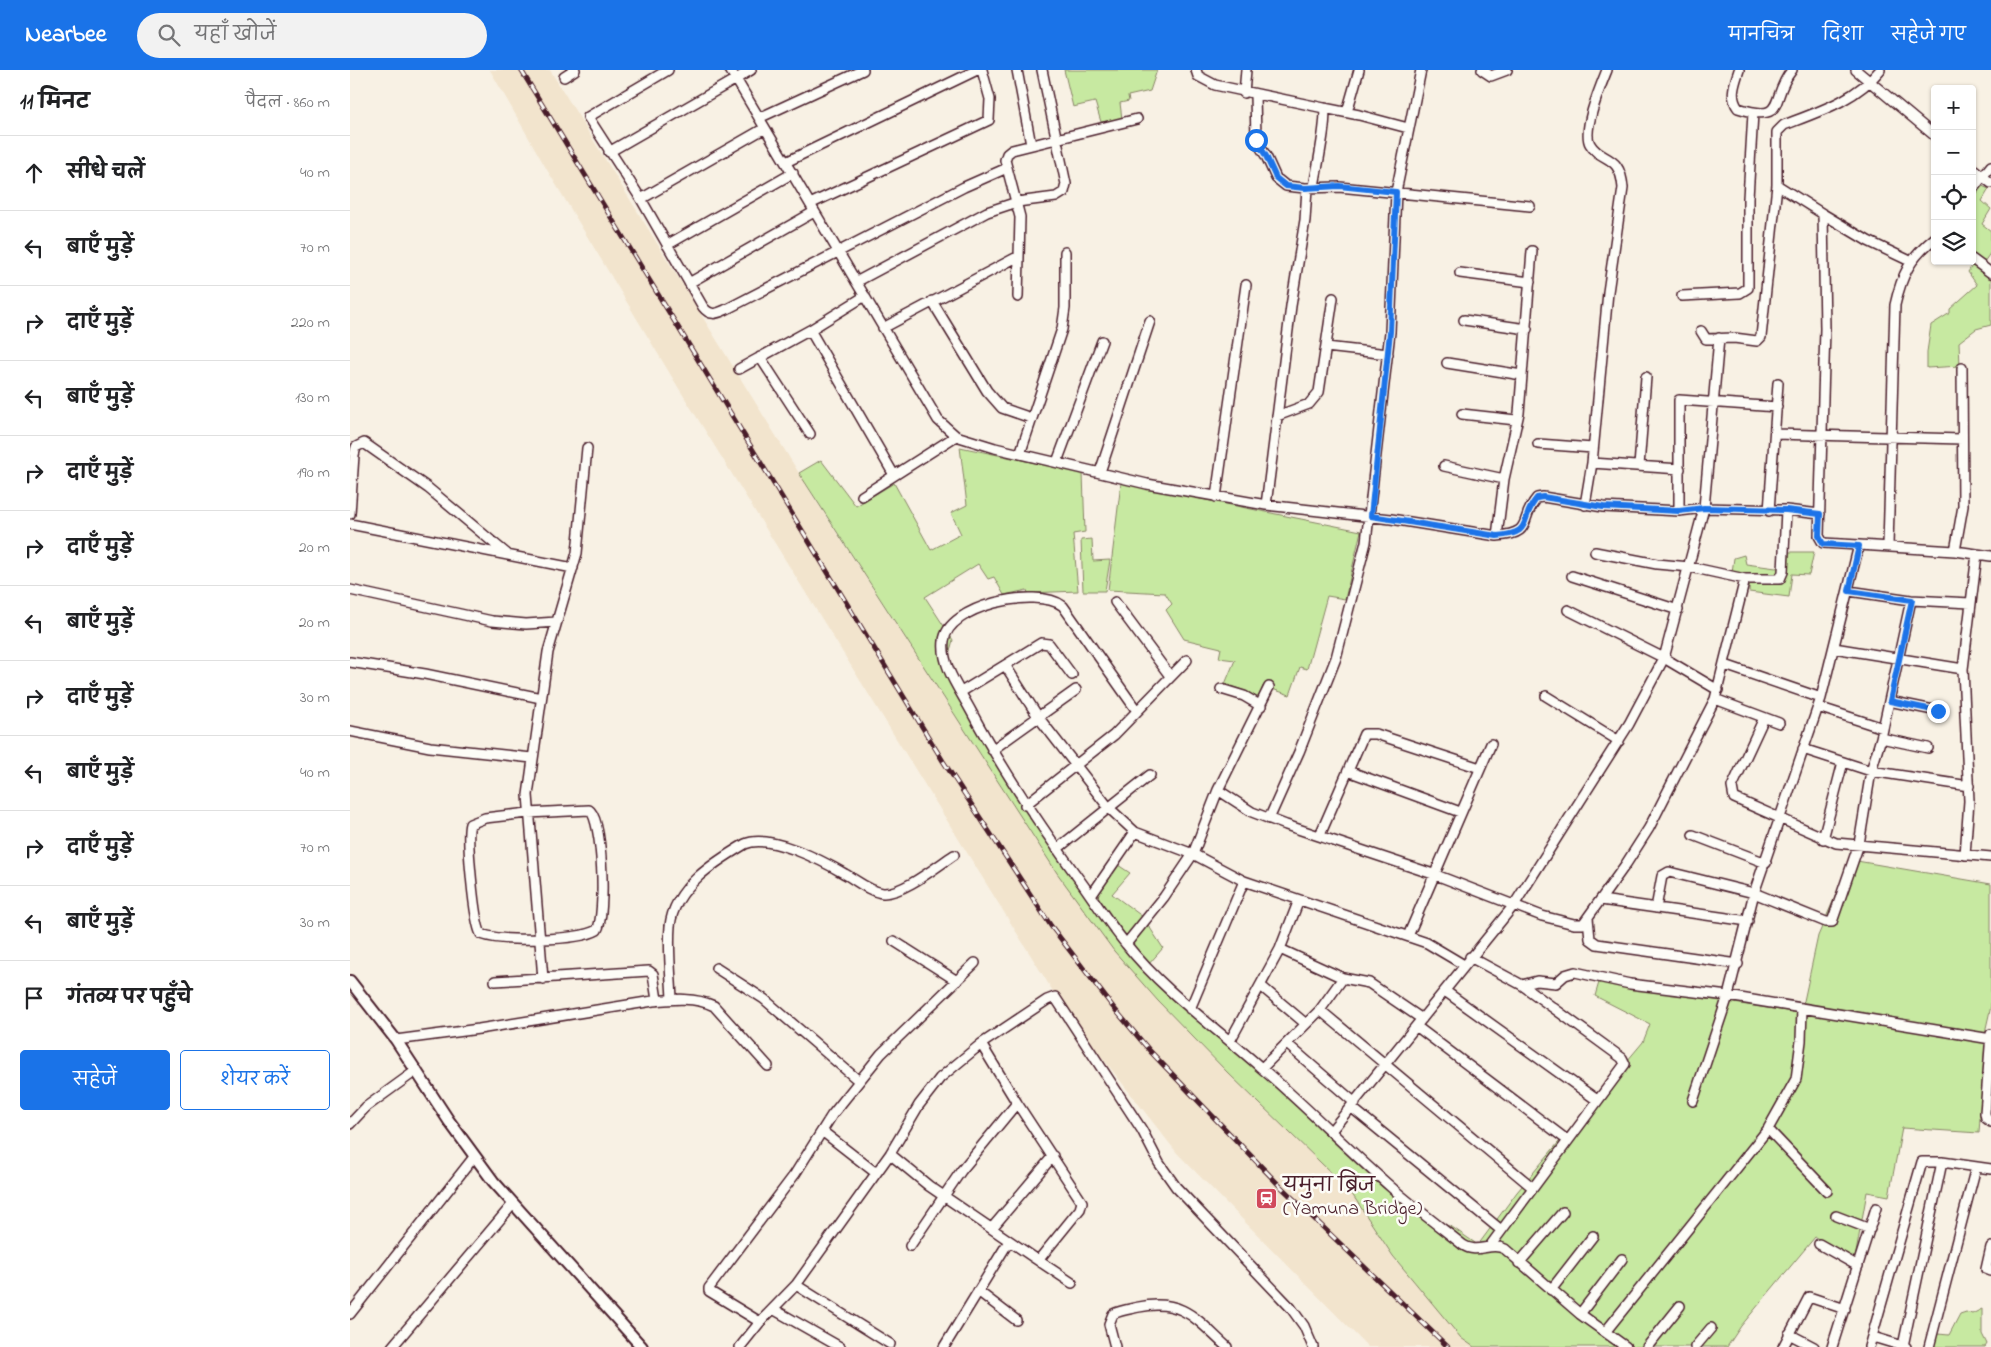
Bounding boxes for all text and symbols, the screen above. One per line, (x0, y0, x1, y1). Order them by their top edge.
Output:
search box (137, 13, 487, 58)
text: Nearbee (25, 18, 107, 53)
icon: search (155, 21, 183, 49)
text: यहाँ खोजें (195, 22, 276, 49)
text: मानचित्र (1728, 23, 1795, 49)
text: दिशा (1823, 23, 1863, 49)
text: सहेजे गए (1891, 23, 1966, 49)
map controls (1931, 85, 1976, 265)
button: + (1931, 85, 1976, 130)
text: 11 मिनट (20, 88, 90, 118)
text: पैदल · 860 m (245, 91, 330, 115)
route start (1245, 129, 1268, 152)
button: − (1931, 130, 1976, 175)
icon: ahead (20, 159, 48, 187)
text: सीधे चलें (67, 160, 145, 187)
text: 40 m (300, 161, 330, 185)
button: locate (1931, 175, 1976, 220)
button: layers (1931, 220, 1976, 265)
icon: left (20, 234, 48, 262)
text: बाएँ मुड़ें (67, 235, 134, 262)
text: 70 m (300, 236, 330, 260)
icon: right (20, 309, 48, 337)
text: दाएँ मुड़ें (67, 310, 133, 337)
text: 220 m (291, 311, 330, 335)
icon: left (20, 384, 48, 412)
text: बाएँ मुड़ें (67, 385, 134, 412)
text: 130 m (295, 386, 330, 410)
icon: right (20, 459, 48, 487)
text: दाएँ मुड़ें (67, 460, 133, 487)
text: 190 m (297, 461, 330, 485)
icon: right (20, 534, 48, 562)
text: दाएँ मुड़ें (67, 535, 133, 562)
text: 20 m (299, 536, 330, 560)
icon: left (20, 609, 48, 637)
text: बाएँ मुड़ें (67, 610, 134, 637)
text: 20 m (299, 611, 330, 635)
icon: right (20, 684, 48, 712)
text: दाएँ मुड़ें (67, 685, 133, 712)
text: 30 m (300, 686, 330, 710)
route end (1927, 700, 1950, 723)
icon: left (20, 759, 48, 787)
text: बाएँ मुड़ें (67, 760, 134, 787)
text: 40 m (300, 761, 330, 785)
icon: right (20, 834, 48, 862)
text: दाएँ मुड़ें (67, 835, 133, 862)
text: 70 m (300, 836, 330, 860)
icon: left (20, 909, 48, 937)
text: बाएँ मुड़ें (67, 910, 134, 937)
text: 30 m (300, 911, 330, 935)
icon: arrive (20, 984, 48, 1012)
text: गंतव्य पर पहुँचे (67, 985, 192, 1012)
button: सहेजें (20, 1050, 170, 1110)
button: शेयर करें (180, 1050, 330, 1110)
place label: यमुना ब्रिज (Yamuna Bridge) (1282, 1169, 1422, 1225)
station icon: यमुना ब्रिज (Yamuna Bridge) (1255, 1186, 1279, 1210)

